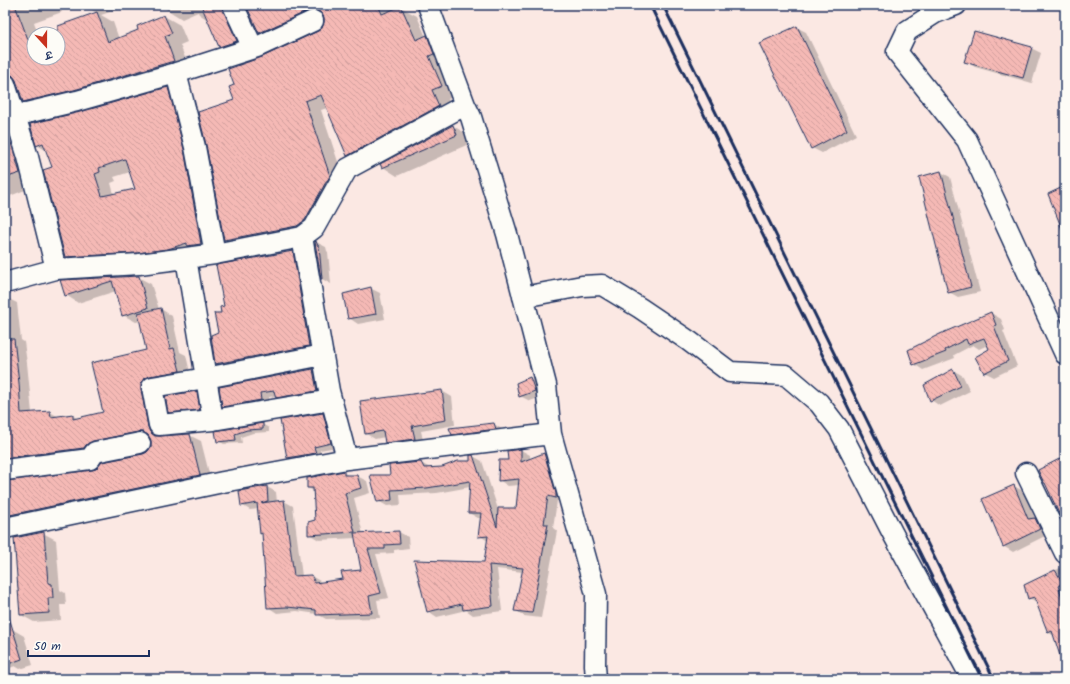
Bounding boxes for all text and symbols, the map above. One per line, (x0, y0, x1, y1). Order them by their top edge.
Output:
north arrow (26, 26, 66, 66)
text: उ (41, 45, 56, 65)
scale bar (28, 632, 149, 658)
text: 50 m (34, 637, 61, 656)

